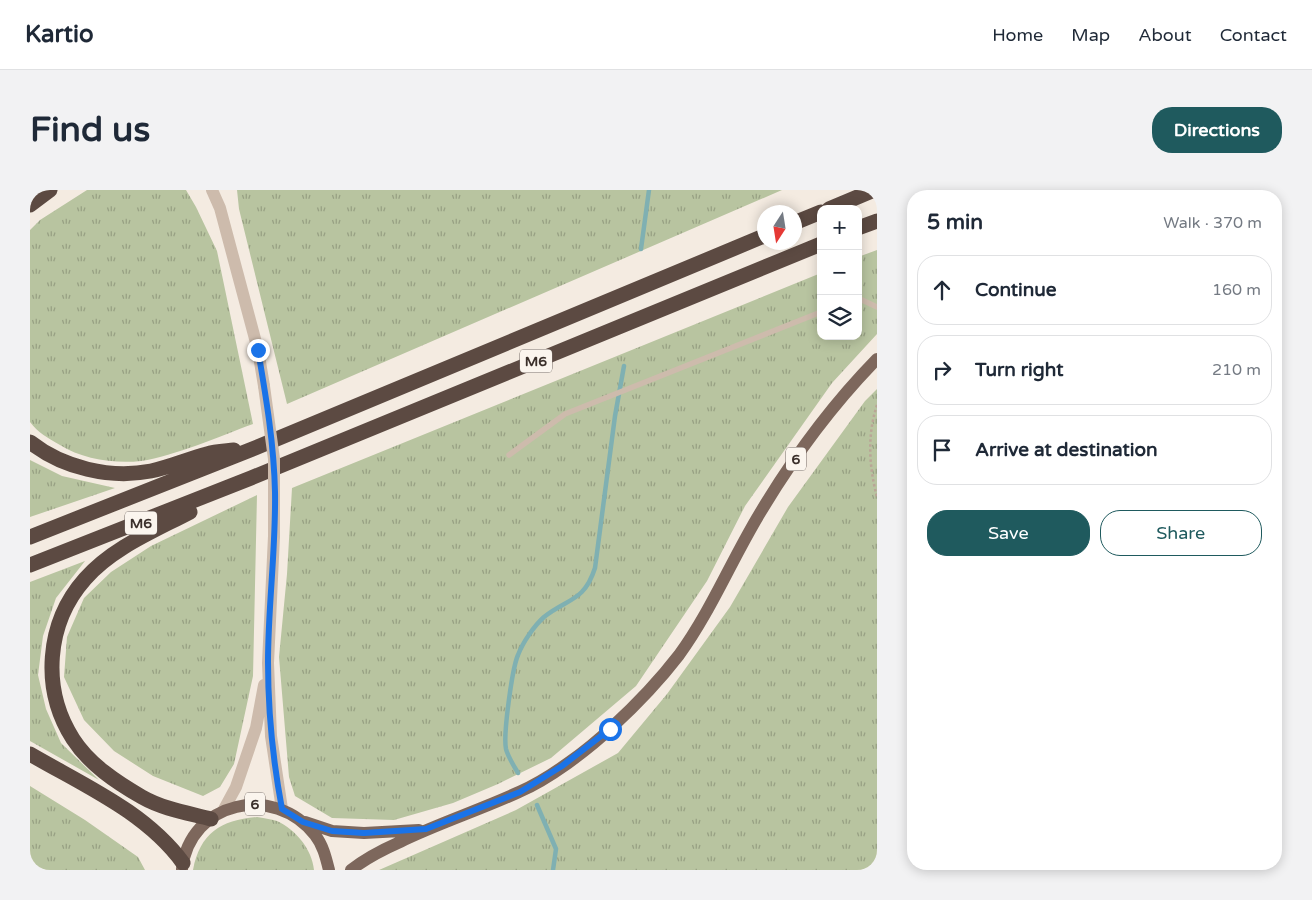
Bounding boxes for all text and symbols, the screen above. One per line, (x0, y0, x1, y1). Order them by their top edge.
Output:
text: Kartio (25, 20, 94, 49)
text: Home (992, 24, 1043, 46)
text: Map (1071, 24, 1110, 46)
text: About (1138, 24, 1192, 46)
text: Contact (1220, 24, 1287, 46)
button: Directions (1152, 107, 1282, 153)
text: Find us (30, 109, 150, 151)
north arrow (757, 205, 802, 250)
map controls (817, 205, 862, 340)
button: + (817, 205, 862, 250)
text: 5 min (927, 210, 983, 235)
text: Walk · 370 m (1163, 213, 1262, 233)
button: − (817, 250, 862, 295)
icon: ahead (928, 276, 956, 304)
text: Continue (975, 279, 1057, 301)
text: 160 m (1212, 280, 1261, 300)
button: layers (817, 295, 862, 340)
route end (247, 339, 270, 362)
road number: M6 (520, 350, 552, 372)
icon: right (928, 356, 956, 384)
text: Turn right (975, 359, 1063, 381)
text: 210 m (1212, 360, 1261, 380)
icon: arrive (928, 436, 956, 464)
text: Arrive at destination (975, 439, 1158, 461)
road number: 6 (786, 448, 806, 470)
button: Save (927, 510, 1090, 556)
button: Share (1100, 510, 1262, 556)
road number: M6 (125, 512, 157, 534)
route start (599, 718, 622, 741)
road number: 6 (245, 792, 265, 816)

